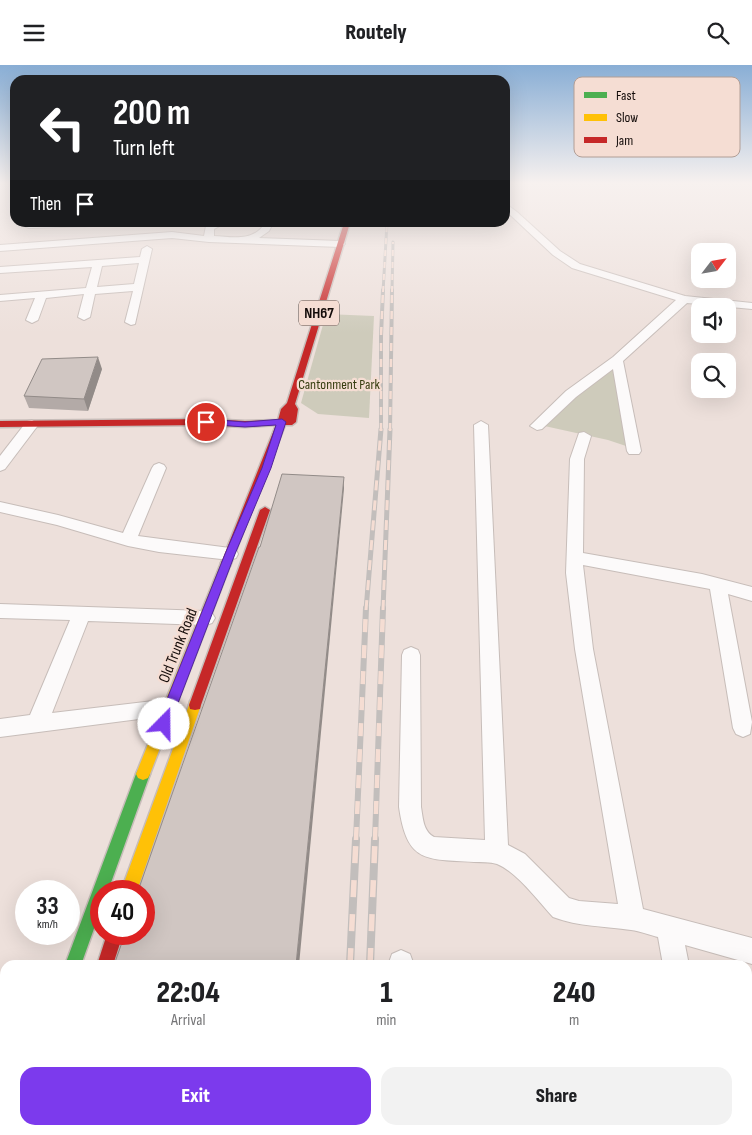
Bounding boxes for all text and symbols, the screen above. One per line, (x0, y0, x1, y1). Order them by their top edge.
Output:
icon: menu (20, 19, 48, 47)
text: Routely (345, 19, 407, 46)
icon: search (704, 19, 732, 47)
legend (574, 77, 740, 157)
text: Fast (616, 87, 636, 104)
text: 200 m (113, 92, 190, 135)
icon: left (30, 95, 95, 160)
text: Slow (616, 109, 638, 126)
text: Jam (615, 132, 633, 149)
text: Turn left (113, 135, 175, 162)
icon: arrive (71, 190, 99, 218)
text: Then (30, 193, 61, 216)
north arrow (691, 243, 736, 287)
map controls (691, 243, 736, 398)
button: sound (691, 298, 736, 343)
road number: NH67 (299, 301, 339, 325)
button: search (691, 353, 736, 398)
park label: Cantonment Park (298, 376, 380, 393)
pin (185, 401, 227, 443)
icon: arrive (192, 408, 220, 436)
street label: Old Trunk Road (155, 605, 202, 686)
position arrow (137, 697, 189, 749)
speed limit sign: 40 (90, 880, 155, 945)
text: 33 (36, 891, 59, 922)
text: km/h (37, 917, 58, 932)
text: 22:04 (156, 975, 220, 1011)
text: 1 (380, 975, 393, 1011)
text: 240 (553, 975, 596, 1011)
text: Arrival (171, 1011, 205, 1030)
text: min (376, 1011, 396, 1030)
text: m (569, 1011, 579, 1030)
button: Exit (20, 1067, 371, 1125)
button: Share (381, 1067, 732, 1125)

